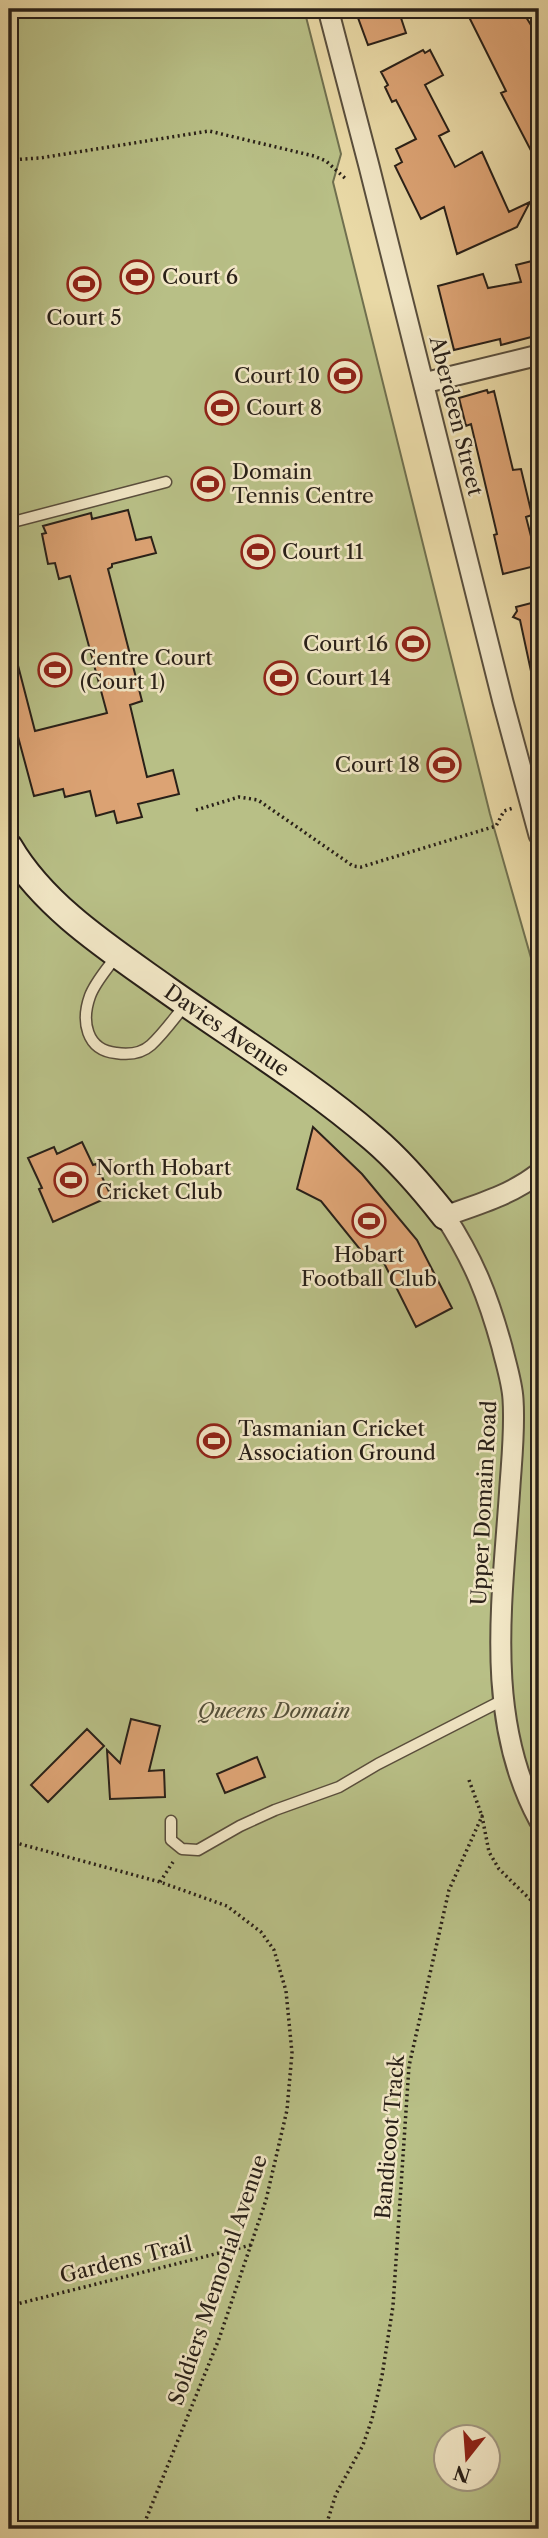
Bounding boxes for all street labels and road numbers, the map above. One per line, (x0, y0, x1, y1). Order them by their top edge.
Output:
street label: Aberdeen Street (424, 333, 488, 499)
street label: Davies Avenue (160, 979, 294, 1082)
street label: Upper Domain Road (466, 1400, 501, 1606)
street label: Bandicoot Track (370, 2053, 409, 2220)
street label: Soldiers Memorial Avenue (163, 2151, 272, 2408)
street label: Gardens Trail (57, 2231, 195, 2288)

